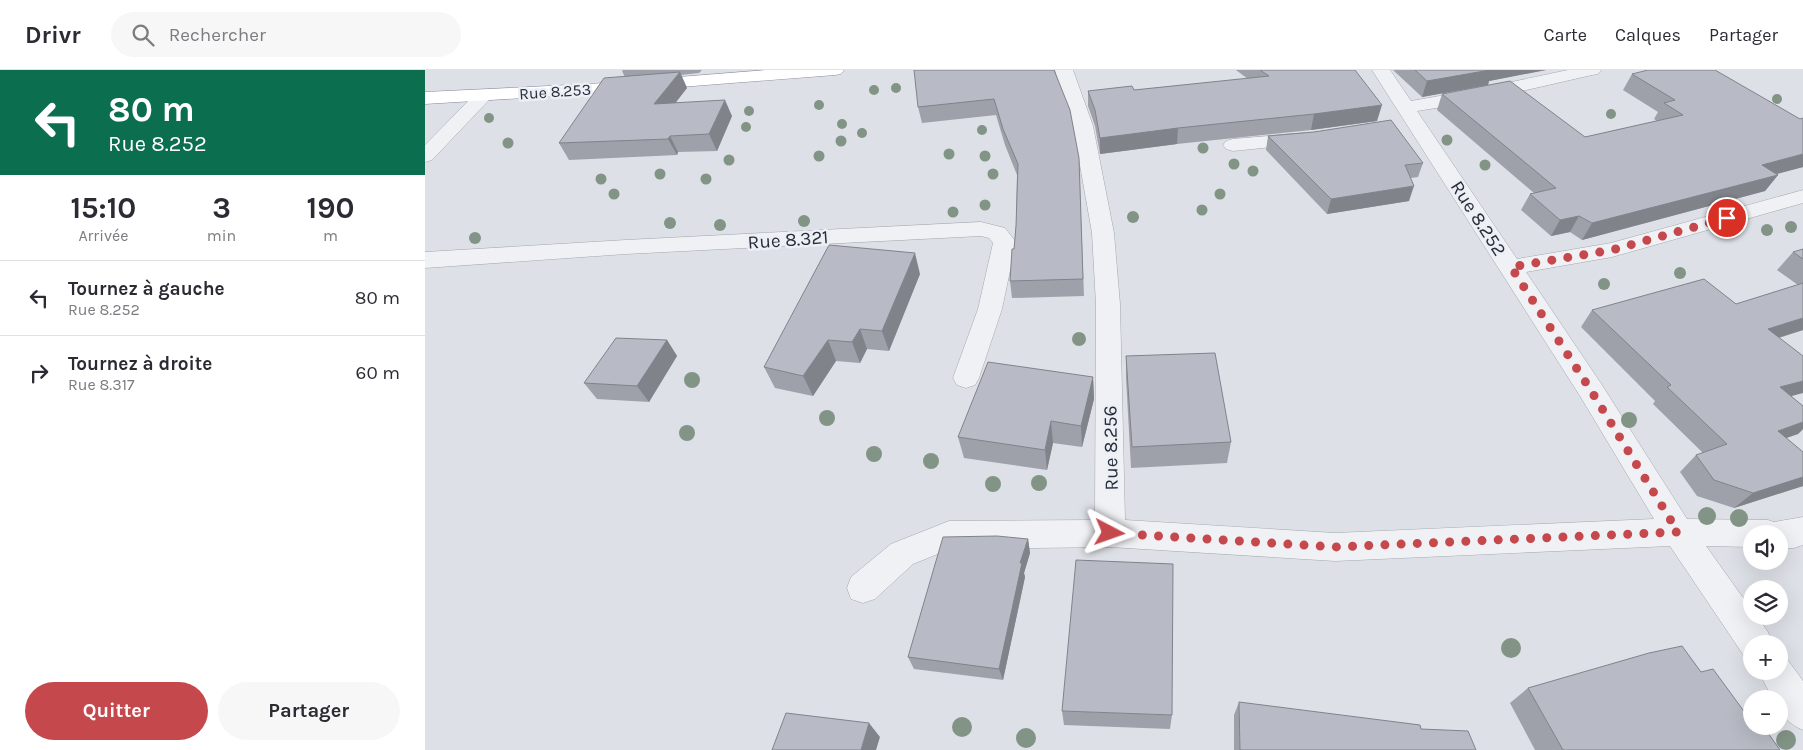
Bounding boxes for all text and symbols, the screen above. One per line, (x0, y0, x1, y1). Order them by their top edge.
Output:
search box (111, 12, 461, 57)
text: Drivr (25, 21, 81, 49)
icon: search (129, 21, 157, 49)
text: Rechercher (169, 24, 266, 46)
text: Carte (1543, 24, 1587, 46)
text: Calques (1615, 24, 1681, 46)
text: Partager (1709, 24, 1778, 46)
street label: Rue 8.253 (518, 80, 592, 103)
text: 80 m (108, 89, 195, 130)
icon: left (25, 90, 90, 155)
text: Rue 8.252 (108, 131, 207, 157)
street label: Rue 8.252 (1446, 177, 1511, 260)
text: 15:10 (70, 190, 136, 226)
text: 3 (212, 190, 231, 226)
text: 190 (307, 190, 355, 226)
pin (1706, 197, 1748, 239)
icon: arrive (1713, 204, 1741, 232)
text: Arrivée (78, 226, 128, 245)
text: min (207, 226, 236, 245)
text: m (323, 226, 338, 245)
street label: Rue 8.321 (747, 226, 829, 254)
text: Tournez à gauche (68, 278, 225, 300)
icon: left (25, 284, 53, 312)
text: 80 m (355, 287, 400, 309)
text: Rue 8.252 (68, 300, 140, 319)
text: Tournez à droite (68, 353, 212, 375)
icon: right (25, 359, 53, 387)
text: 60 m (356, 362, 400, 384)
text: Rue 8.317 (68, 375, 134, 394)
street label: Rue 8.256 (1099, 405, 1123, 491)
position arrow (1083, 506, 1135, 558)
map controls (1743, 525, 1788, 735)
button: sound (1743, 525, 1788, 570)
button: layers (1743, 580, 1788, 625)
button: + (1743, 635, 1788, 680)
button: Quitter (25, 682, 208, 740)
button: Partager (218, 682, 400, 740)
button: − (1743, 690, 1788, 735)

